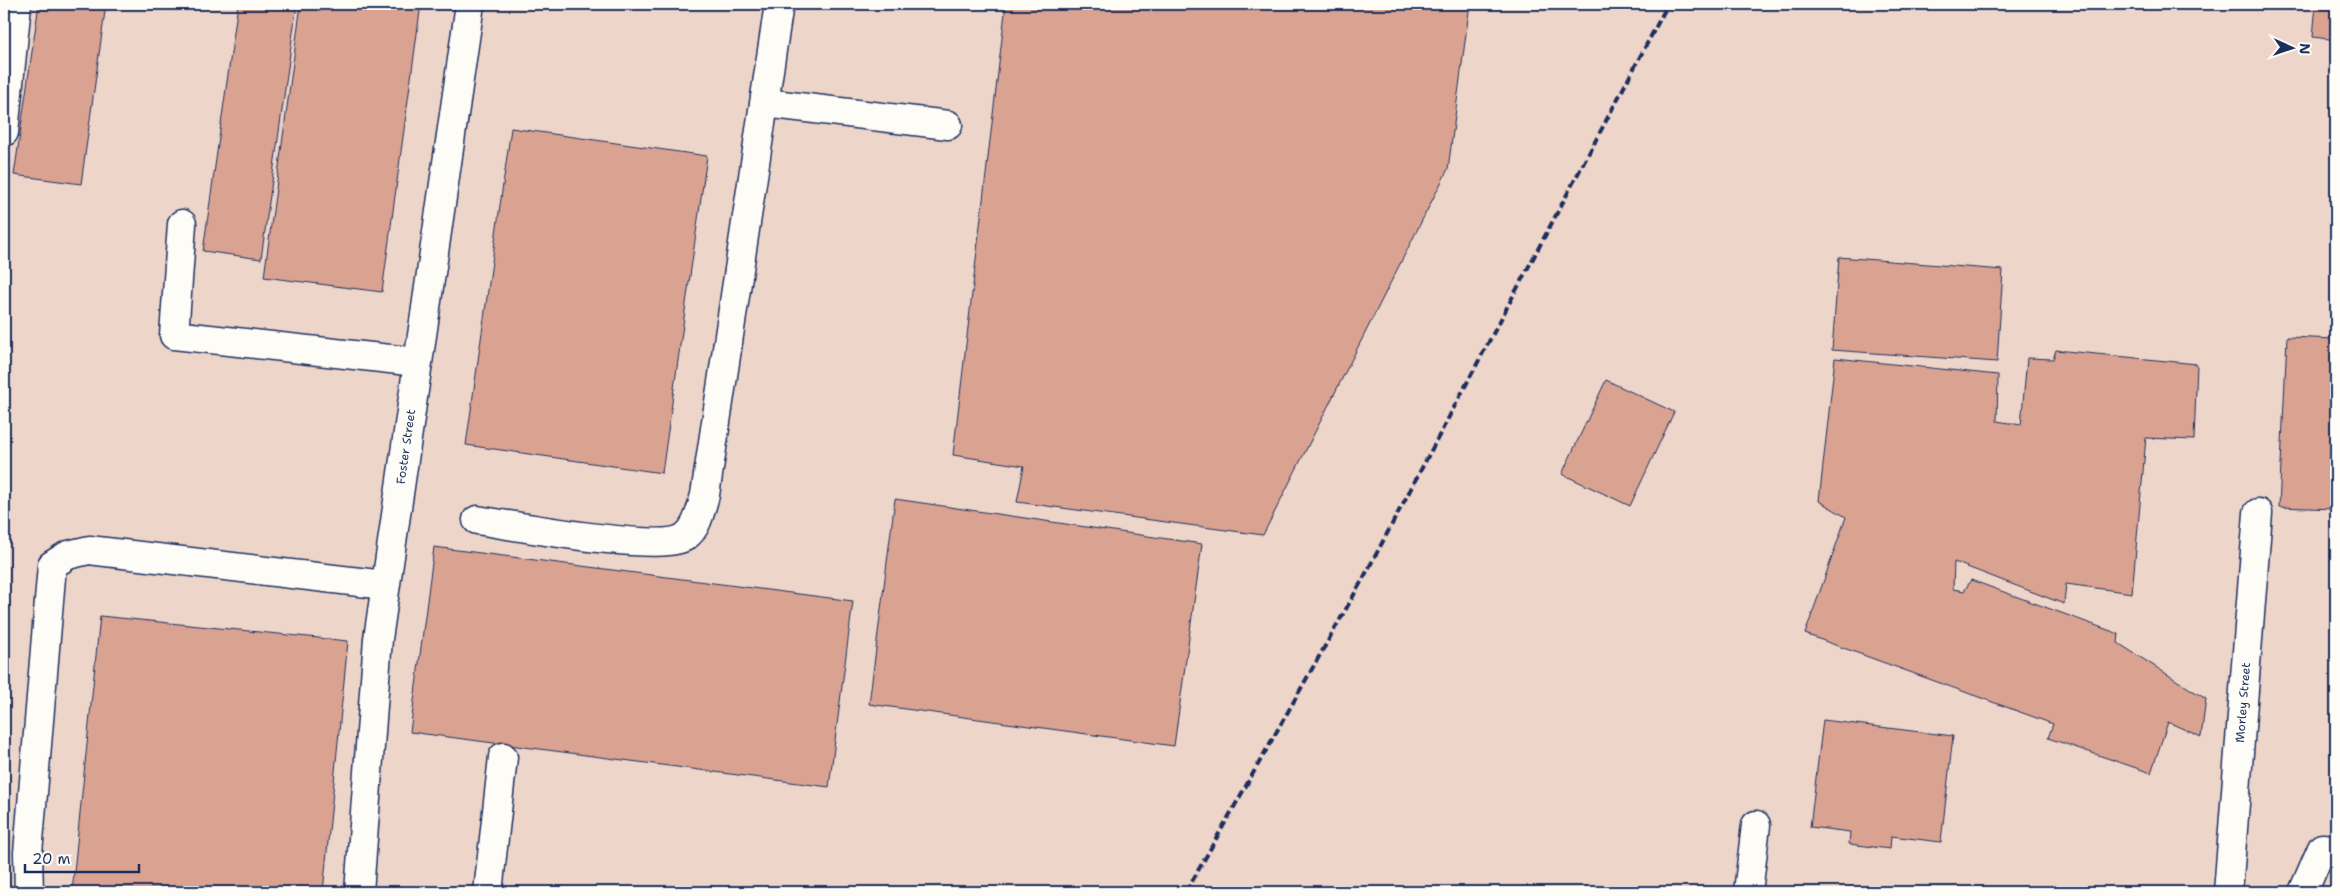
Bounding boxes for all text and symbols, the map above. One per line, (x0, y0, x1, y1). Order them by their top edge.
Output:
north arrow (2268, 22, 2318, 72)
text: N (2296, 43, 2314, 55)
street label: Foster Street (393, 408, 419, 485)
street label: Morley Street (2232, 662, 2254, 743)
scale bar (25, 841, 139, 873)
text: 20 m (32, 849, 71, 869)

